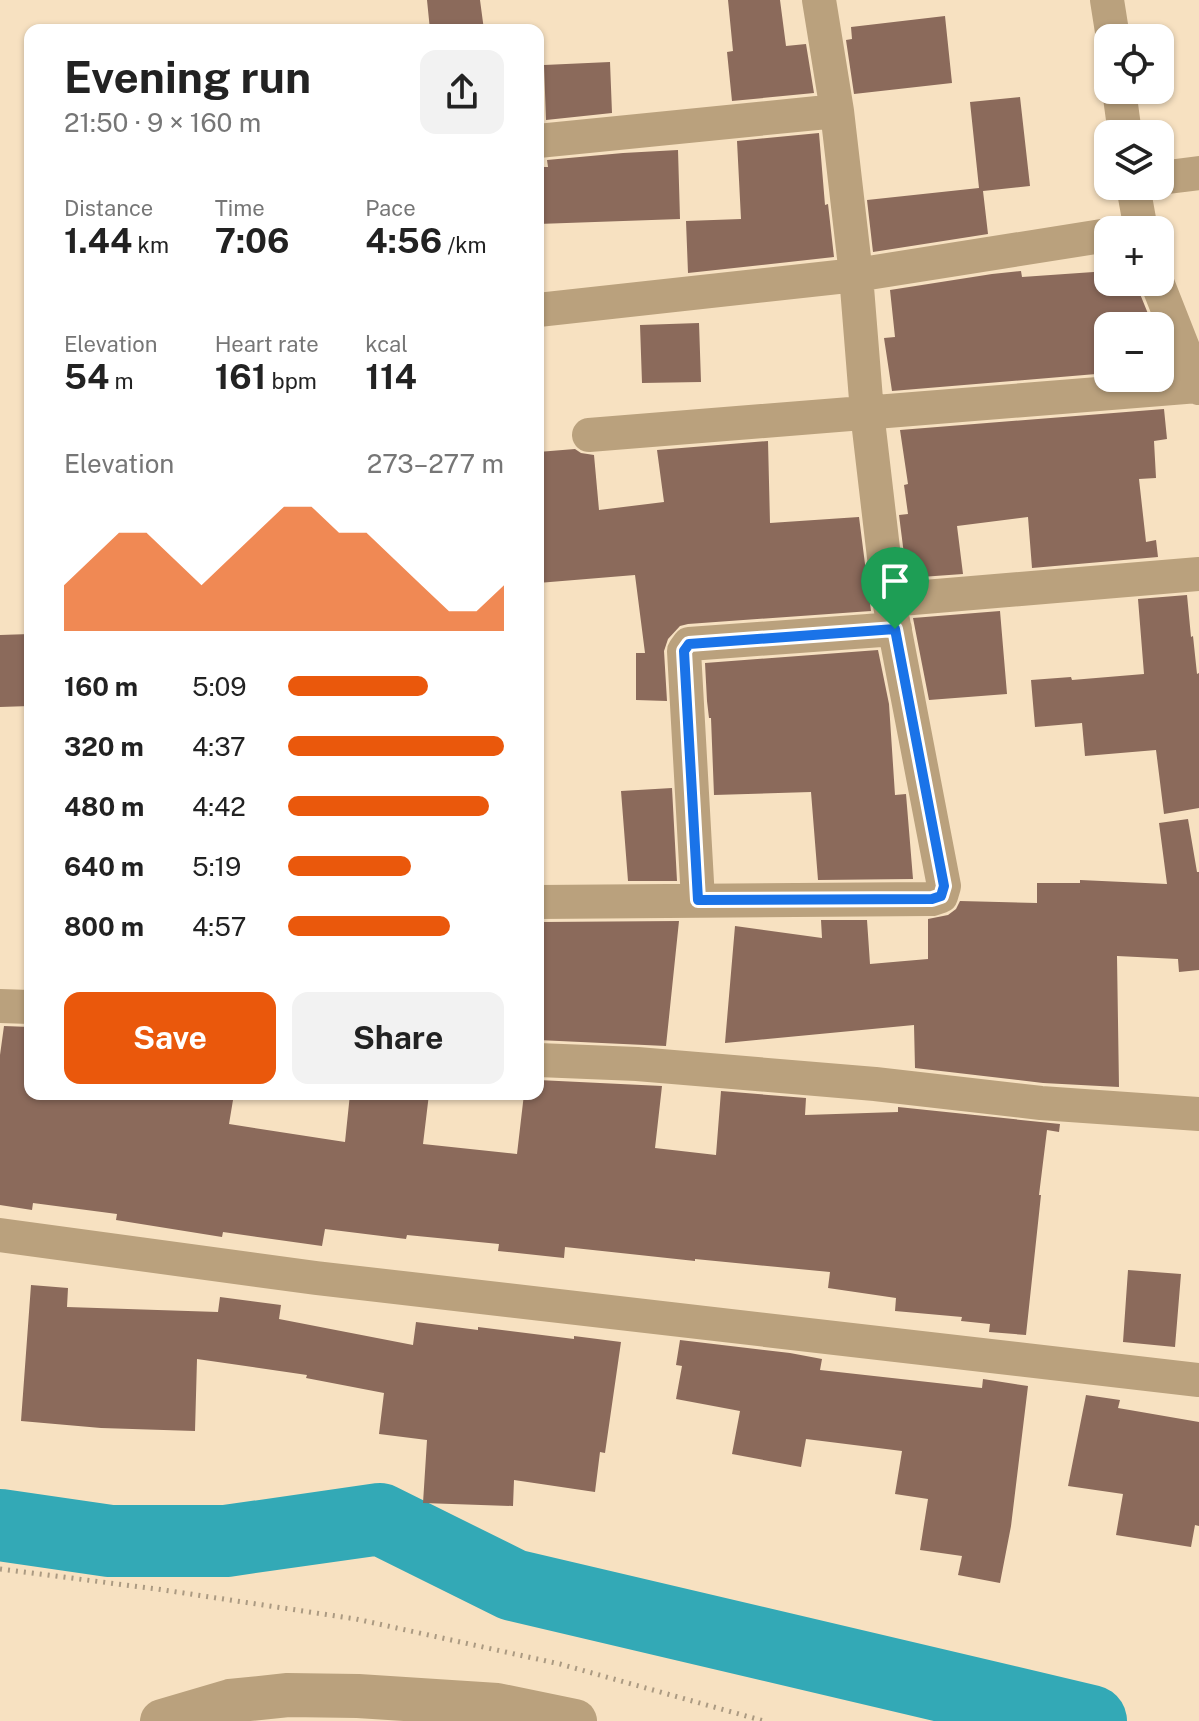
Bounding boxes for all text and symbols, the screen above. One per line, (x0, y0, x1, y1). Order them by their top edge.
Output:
map controls (1094, 24, 1174, 392)
button: locate (1094, 24, 1174, 104)
button: share (420, 50, 504, 134)
text: Evening run (64, 51, 311, 103)
text: 21:50 · 9 × 160 m (64, 107, 261, 138)
button: layers (1094, 120, 1174, 200)
text: Distance (64, 195, 153, 221)
text: Time (215, 195, 265, 221)
text: Pace (365, 195, 416, 221)
button: + (1094, 216, 1174, 296)
text: 1.44 (64, 221, 132, 261)
text: 7:06 (215, 221, 289, 261)
text: 4:56 (365, 221, 442, 261)
text: km (132, 232, 169, 258)
text: /km (442, 232, 487, 258)
button: − (1094, 312, 1174, 392)
text: Elevation (64, 331, 157, 357)
text: Heart rate (215, 331, 319, 357)
text: kcal (365, 331, 408, 357)
text: 54 (64, 357, 109, 397)
text: 161 (215, 357, 266, 397)
text: 114 (365, 357, 417, 397)
text: m (109, 368, 134, 394)
text: bpm (266, 368, 317, 394)
text: Elevation (64, 448, 174, 479)
text: 273–277 m (367, 448, 504, 479)
pin (861, 547, 929, 629)
icon: arrive (873, 559, 917, 603)
text: 160 m (64, 671, 138, 702)
text: 5:09 (192, 671, 247, 702)
text: 320 m (64, 731, 144, 762)
text: 4:37 (192, 731, 246, 762)
text: 480 m (64, 791, 144, 822)
text: 4:42 (192, 791, 246, 822)
text: 640 m (64, 851, 144, 882)
text: 5:19 (192, 851, 241, 882)
text: 800 m (64, 911, 144, 942)
text: 4:57 (192, 911, 246, 942)
button: Save (64, 992, 276, 1084)
button: Share (292, 992, 504, 1084)

